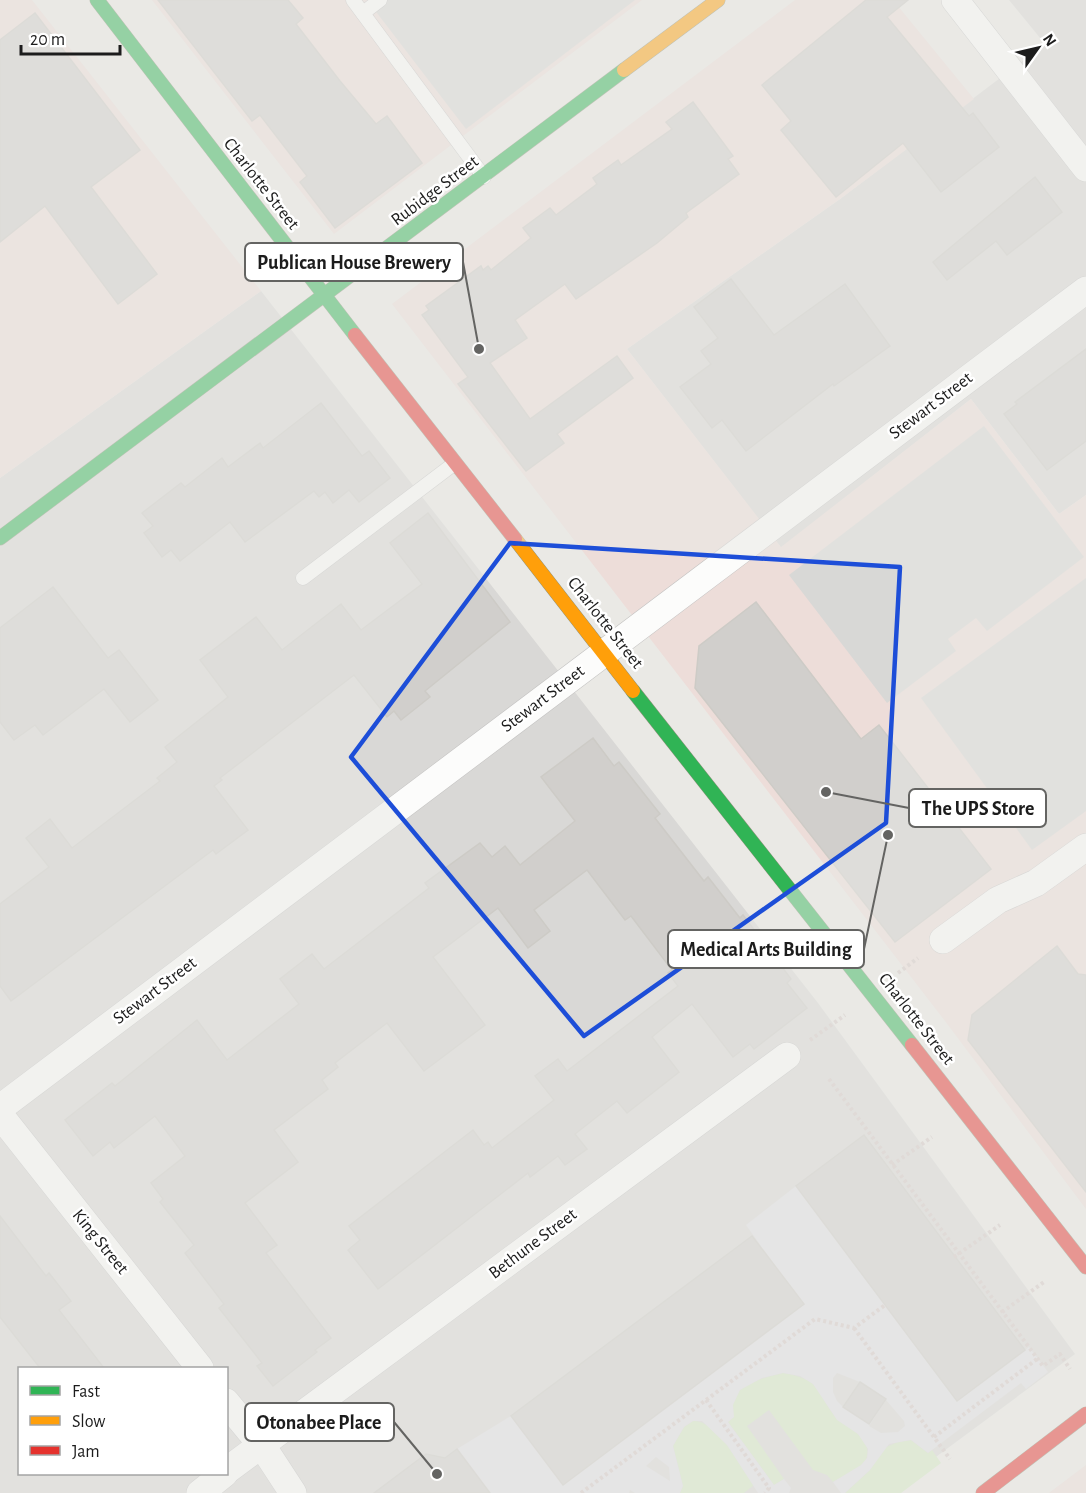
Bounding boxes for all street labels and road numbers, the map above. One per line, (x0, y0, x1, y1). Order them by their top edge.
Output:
street label: Charlotte Street (220, 135, 302, 233)
street label: Rubidge Street (388, 152, 482, 230)
street label: Stewart Street (886, 369, 976, 443)
street label: Charlotte Street (564, 574, 646, 672)
street label: Stewart Street (498, 662, 588, 736)
street label: Stewart Street (110, 954, 200, 1028)
street label: Charlotte Street (875, 970, 957, 1068)
street label: Bethune Street (486, 1205, 580, 1283)
street label: King Street (69, 1206, 132, 1278)

